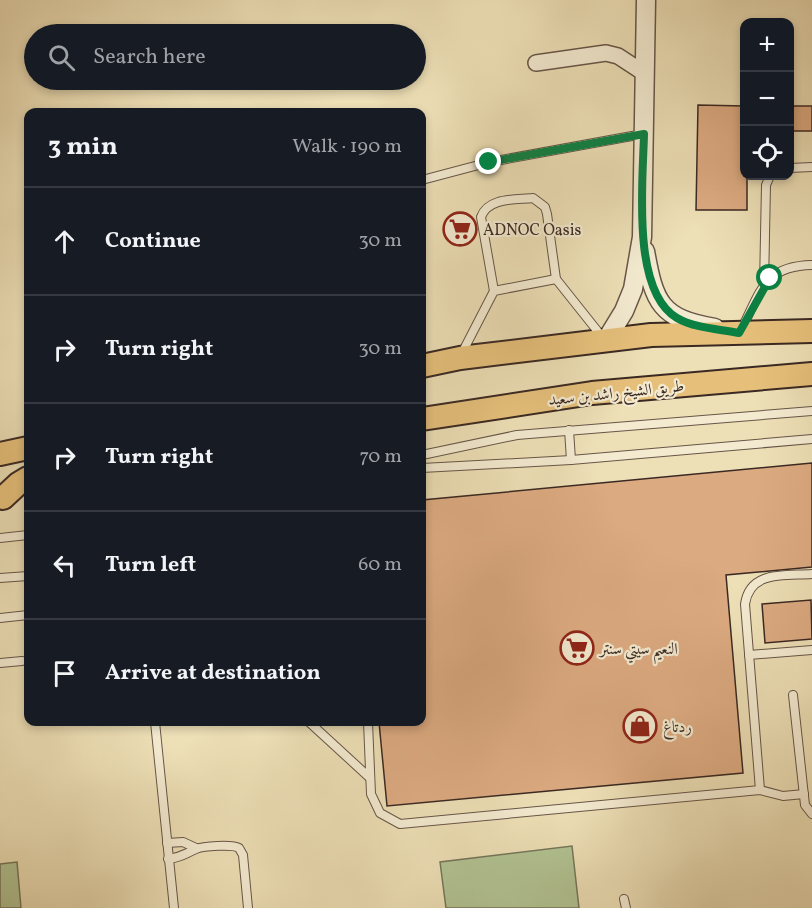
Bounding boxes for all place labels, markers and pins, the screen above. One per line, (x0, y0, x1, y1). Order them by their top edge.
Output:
supermarket icon: ADNOC Oasis (442, 211, 478, 247)
place label: ADNOC Oasis (483, 220, 581, 242)
supermarket icon: النعيم سيتي سنتر (559, 630, 595, 666)
place label: النعيم سيتي سنتر (598, 639, 678, 665)
shop icon: ردتاغ (622, 708, 658, 744)
place label: ردتاغ (663, 717, 692, 740)

